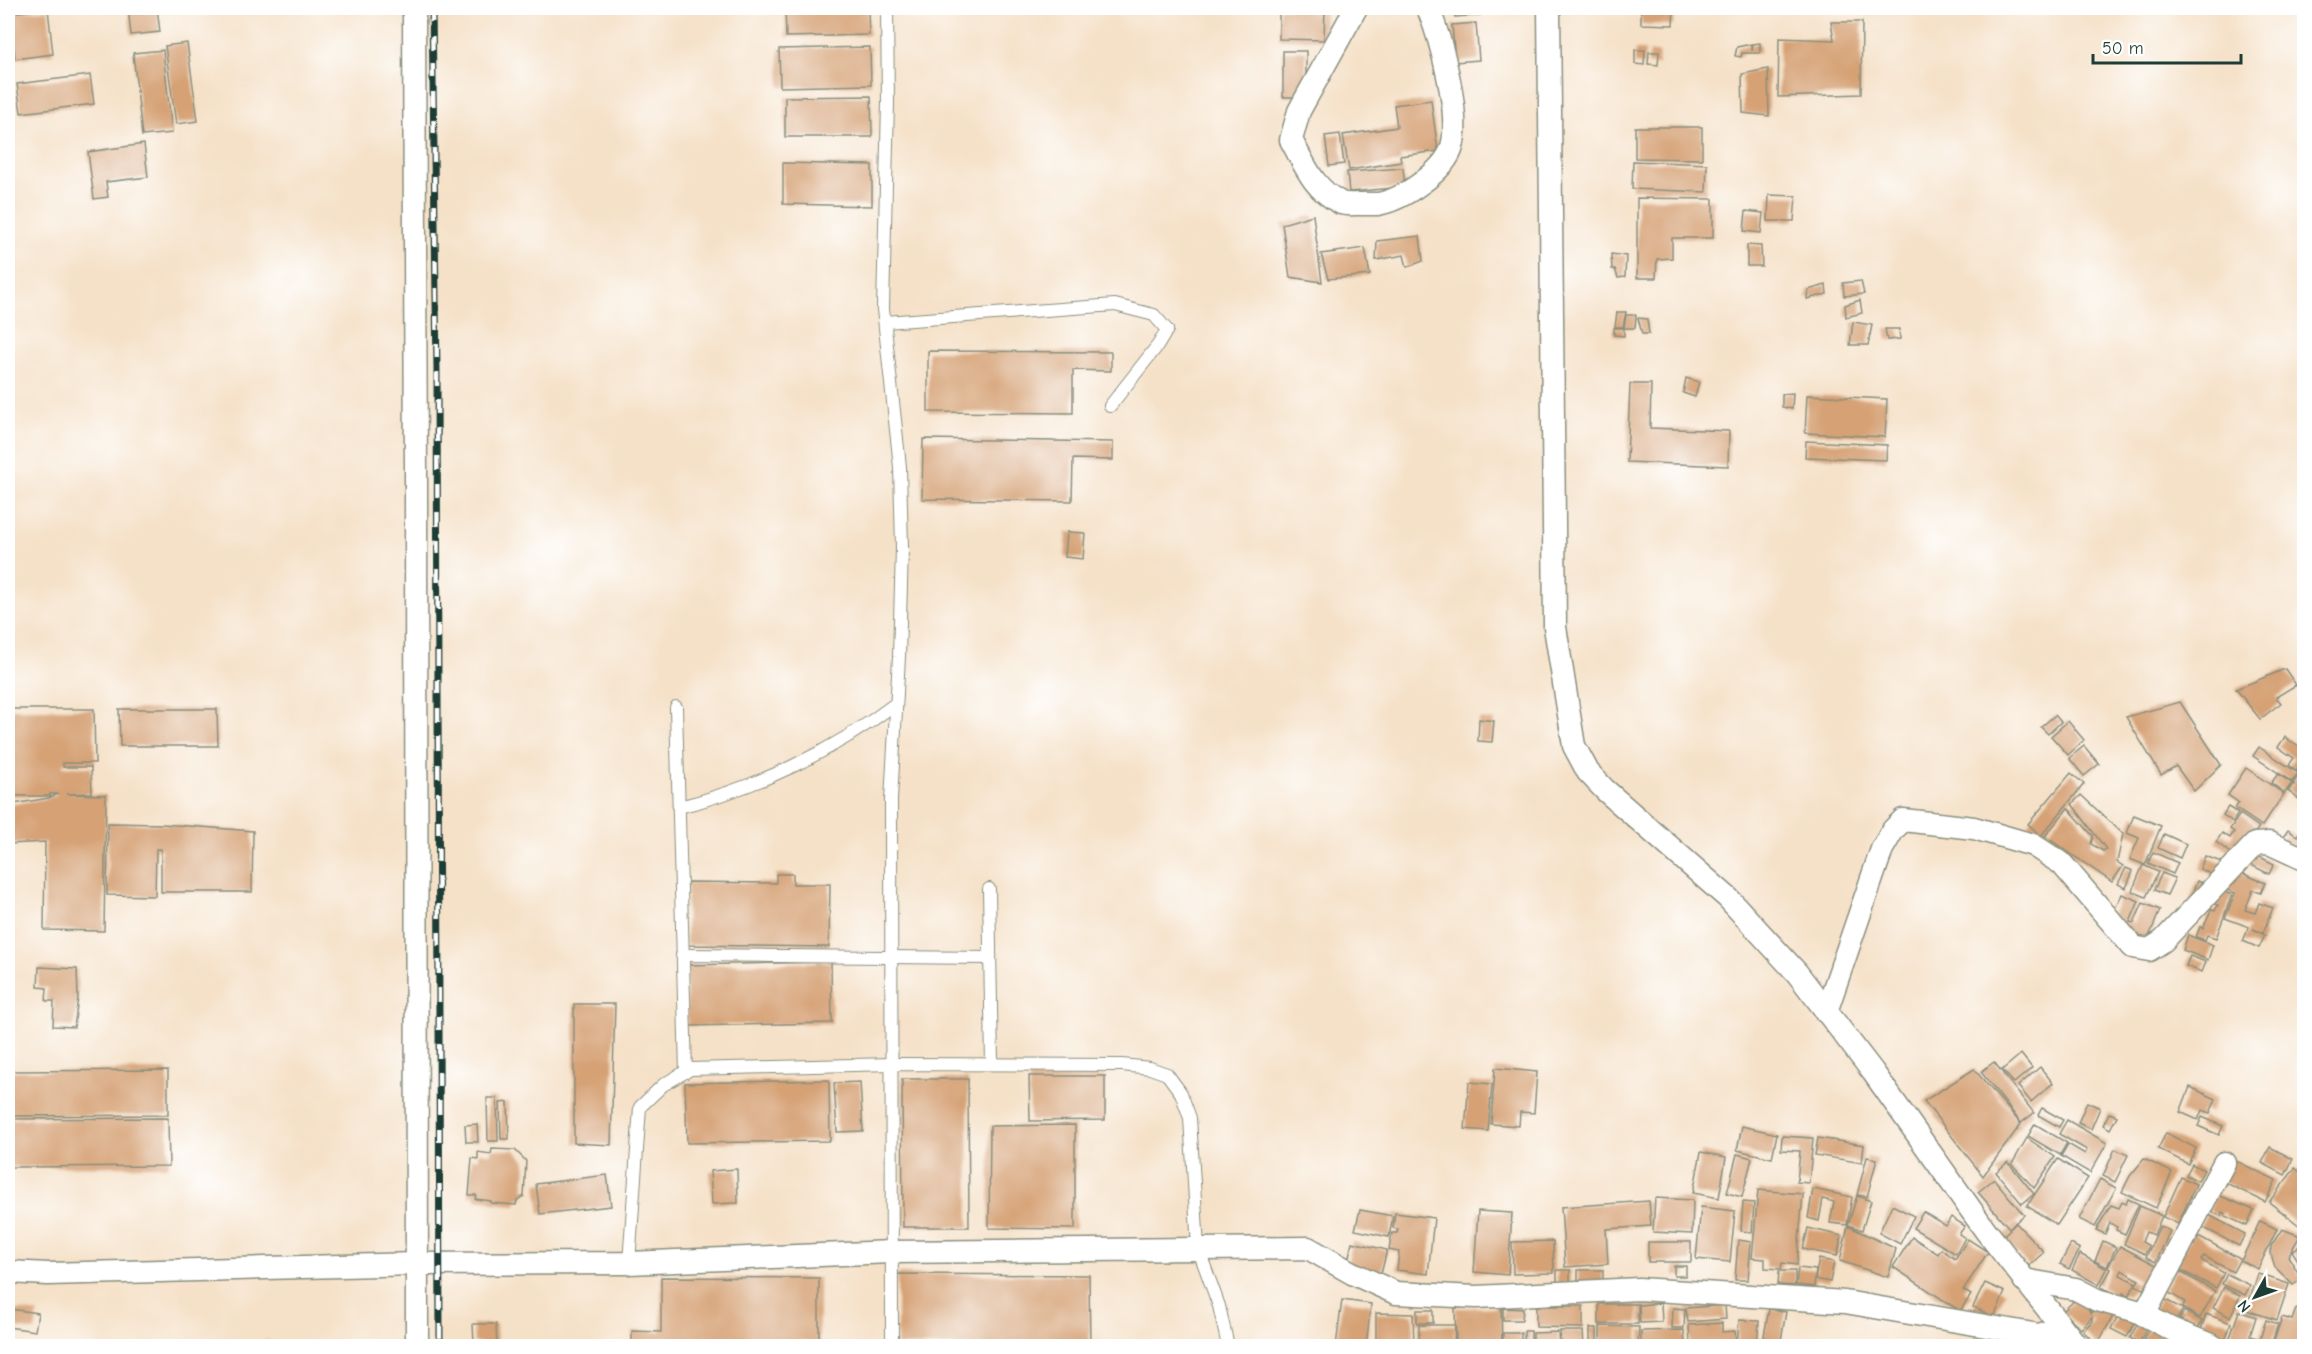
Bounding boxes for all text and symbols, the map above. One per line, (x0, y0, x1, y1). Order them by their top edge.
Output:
scale bar (2093, 27, 2242, 65)
text: 50 m (2102, 38, 2144, 59)
north arrow (2225, 1267, 2285, 1327)
text: N (2234, 1296, 2255, 1316)

